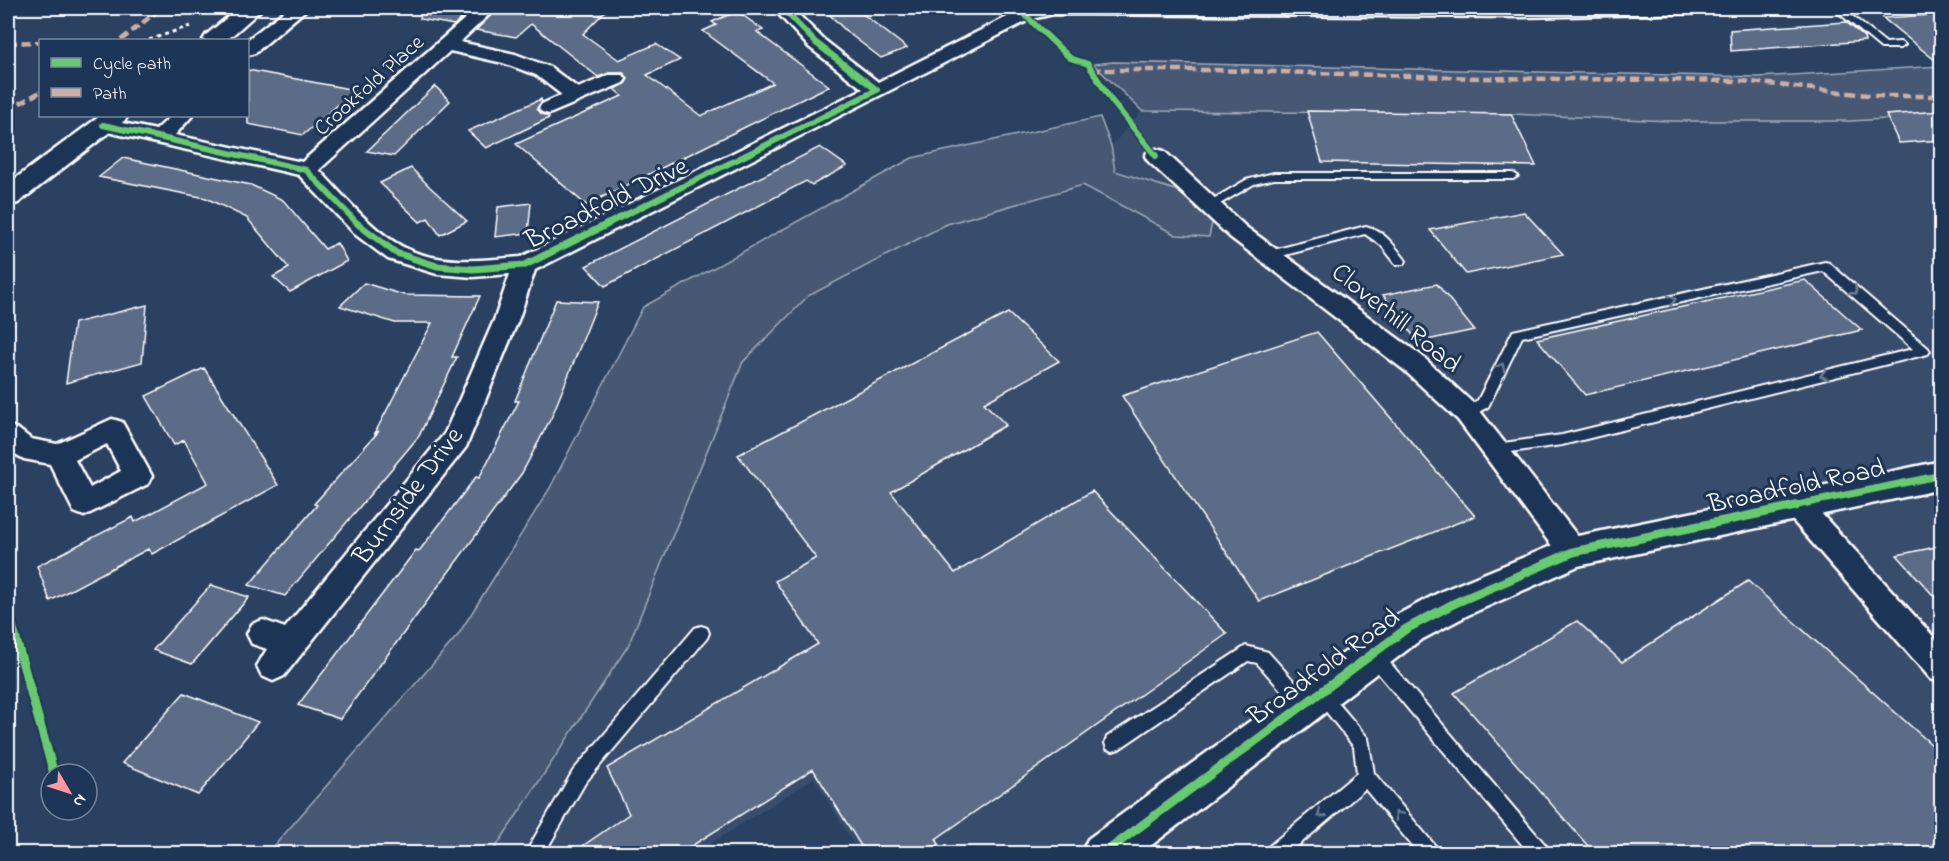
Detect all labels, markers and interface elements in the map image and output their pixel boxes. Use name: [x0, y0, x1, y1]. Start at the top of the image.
street label: Crookfold Place: [308, 28, 432, 144]
legend: [39, 39, 249, 117]
text: Cycle path: [93, 52, 171, 78]
text: Path: [93, 82, 127, 108]
street label: Broadfold Drive: [518, 147, 696, 261]
street label: Cloverhill Road: [1322, 254, 1469, 384]
one-way arrow: [1847, 283, 1858, 294]
one-way arrow: [1666, 294, 1676, 307]
one-way arrow: [1493, 362, 1505, 373]
one-way arrow: [1820, 368, 1830, 381]
street label: Burnside Drive: [343, 418, 475, 575]
street label: Broadfold Road: [1704, 450, 1888, 525]
street label: Broadfold Road: [1240, 599, 1409, 737]
north arrow: [39, 762, 99, 822]
text: N: [66, 788, 92, 812]
one-way arrow: [1317, 807, 1328, 818]
one-way arrow: [1395, 811, 1406, 822]

